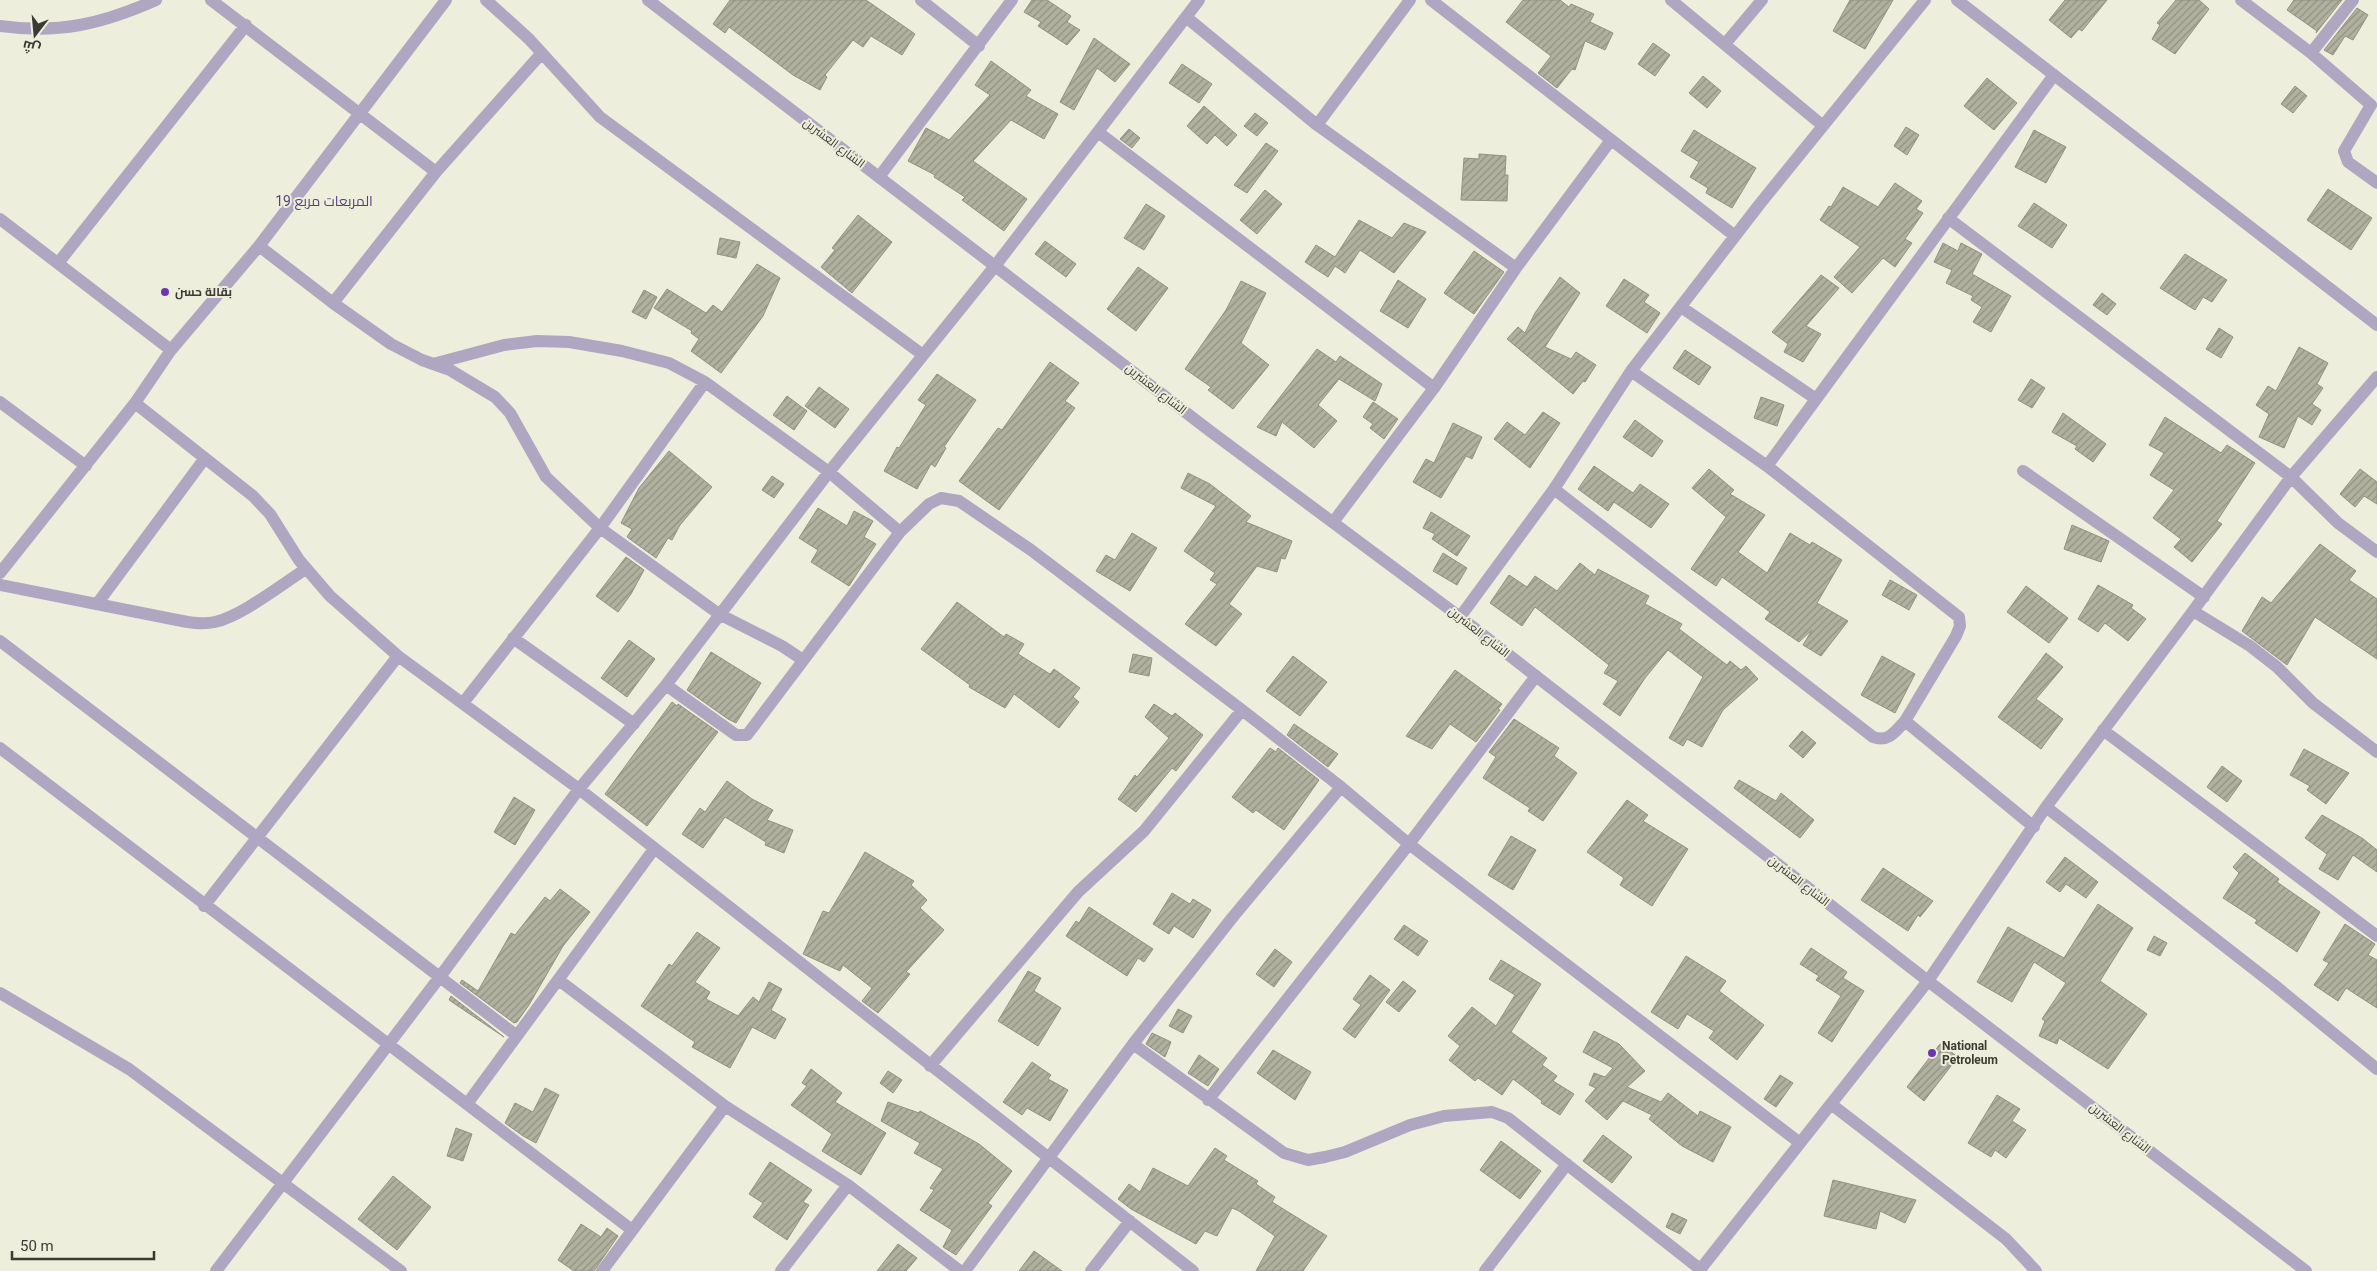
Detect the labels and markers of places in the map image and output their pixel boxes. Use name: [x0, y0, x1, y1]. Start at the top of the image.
place label: بقالة حسن: [175, 285, 232, 300]
marker: بقالة حسن: [159, 286, 171, 298]
place label: National Petroleum: [1942, 1039, 1998, 1067]
marker: National Petroleum: [1926, 1047, 1938, 1059]

